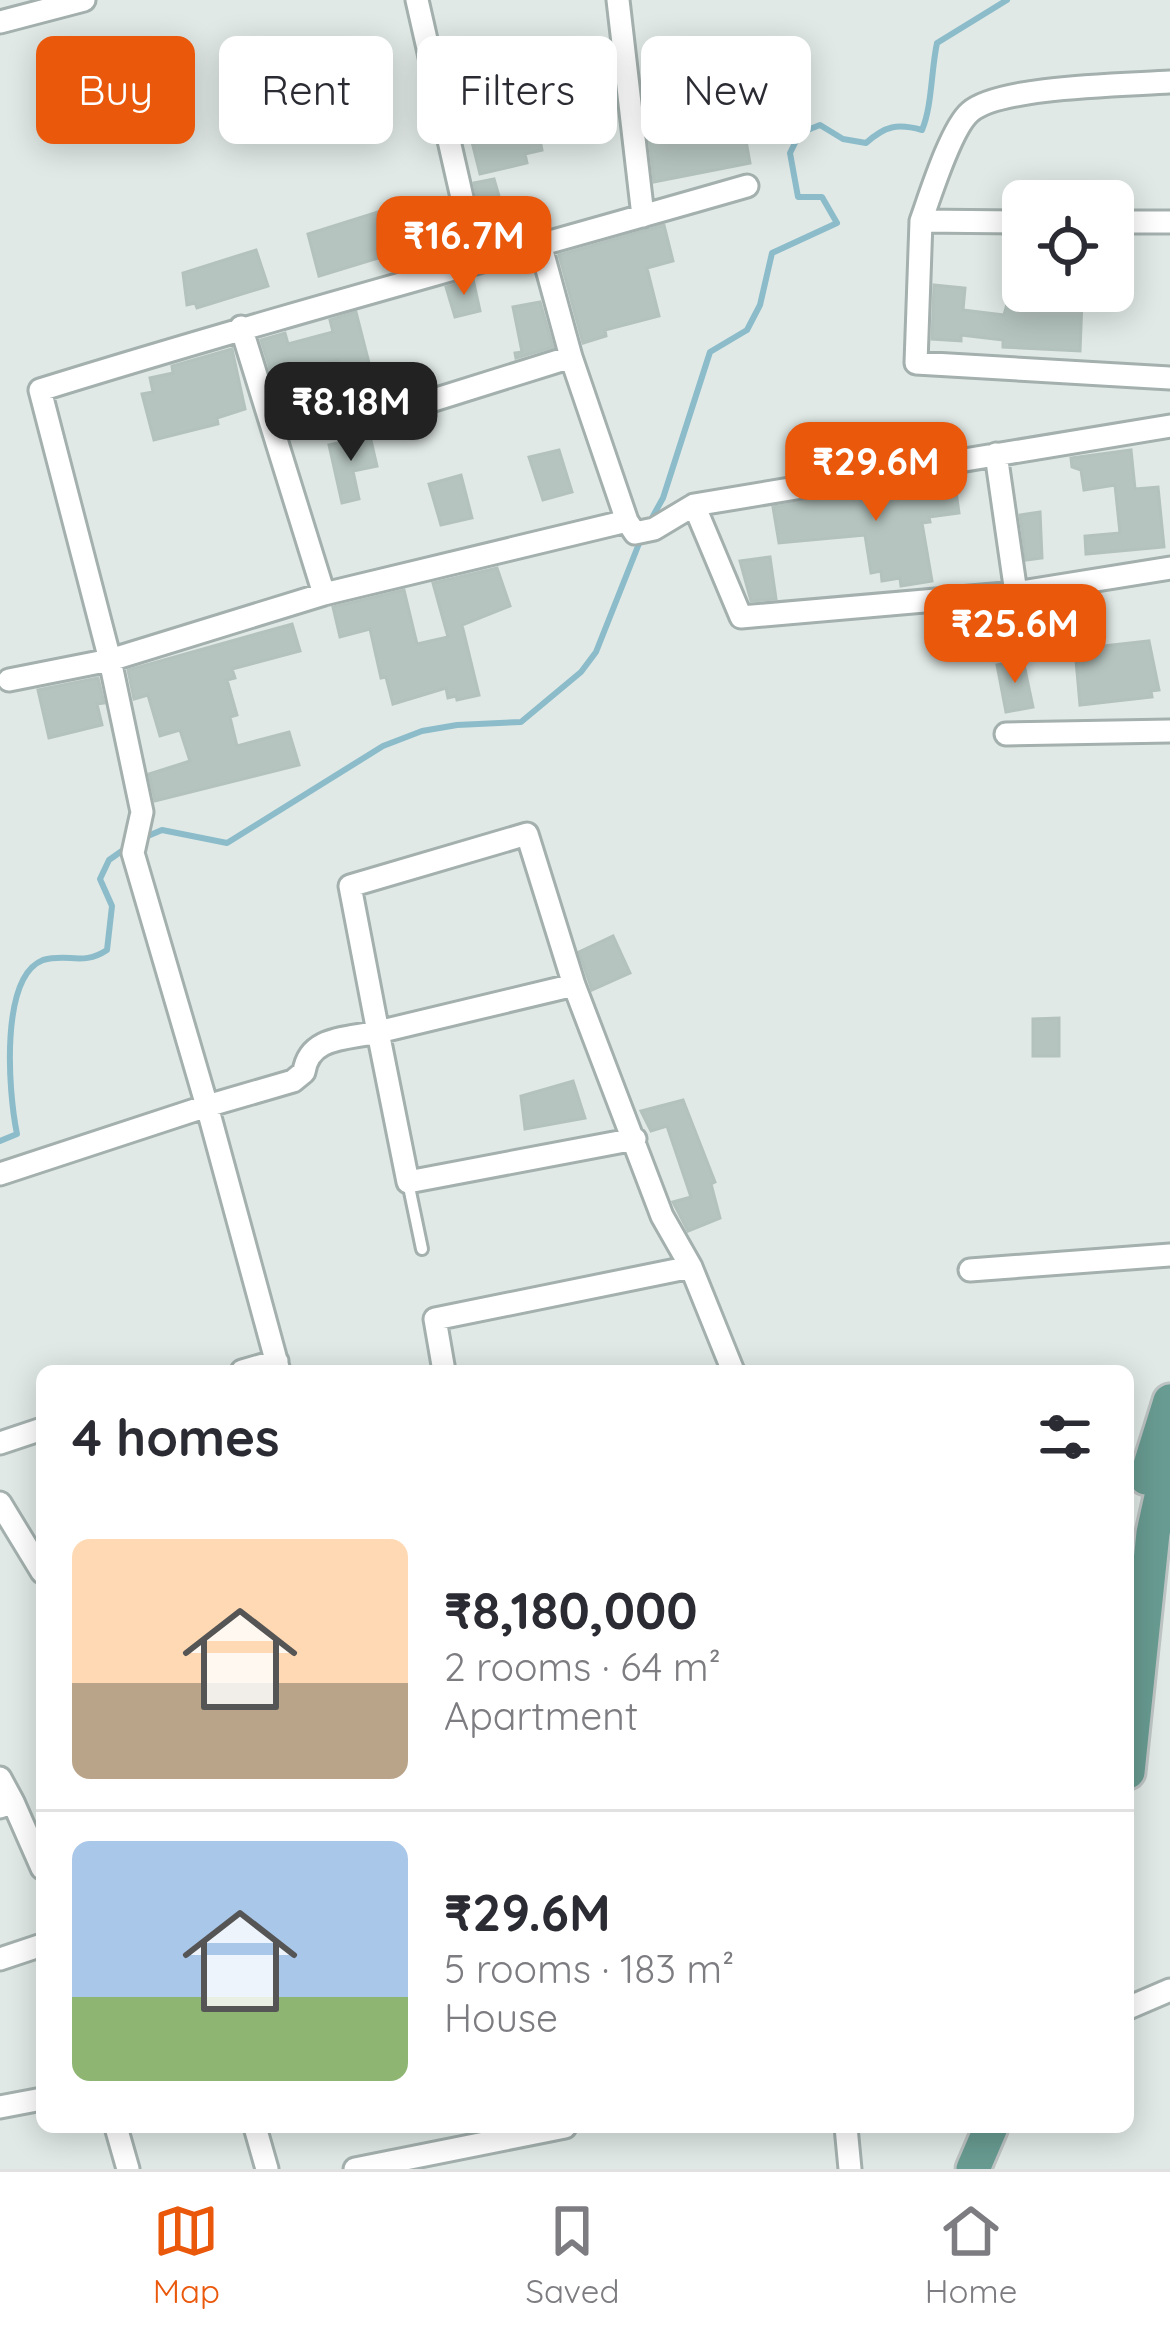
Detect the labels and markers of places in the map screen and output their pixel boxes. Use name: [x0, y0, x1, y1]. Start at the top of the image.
pin: ₹16.7M: [366, 196, 562, 298]
pin: ₹8.18M: [253, 362, 449, 464]
pin: ₹29.6M: [778, 422, 974, 524]
pin: ₹25.6M: [917, 584, 1113, 686]

